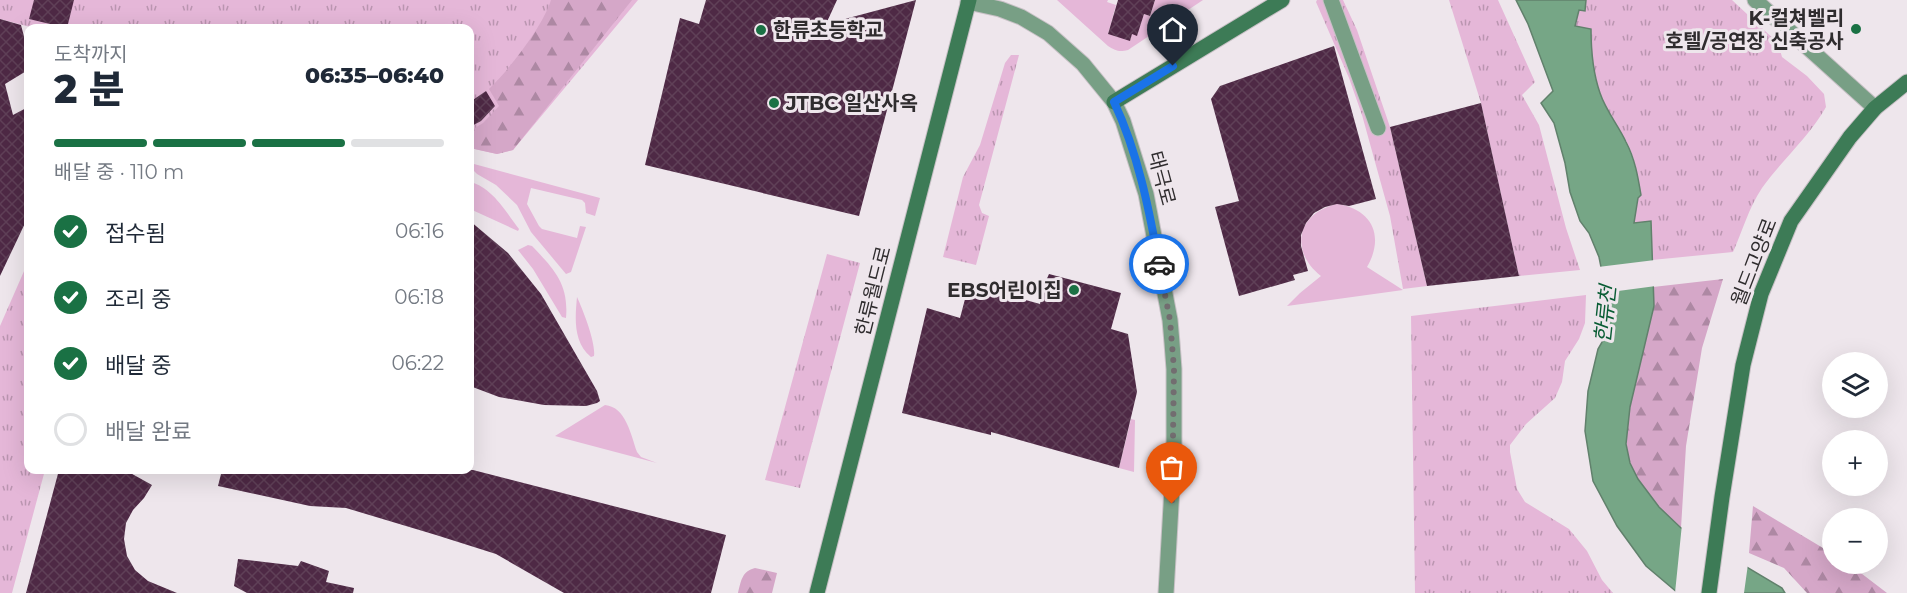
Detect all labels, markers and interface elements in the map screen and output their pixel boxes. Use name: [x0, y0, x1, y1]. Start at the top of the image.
pin: [1147, 4, 1198, 66]
place label: K-컬쳐벨리 호텔/공연장 신축공사: [1665, 6, 1844, 53]
icon: home: [1156, 13, 1189, 46]
place label: 한류초등학교: [773, 18, 883, 42]
marker: K-컬쳐벨리 호텔/공연장 신축공사: [1849, 22, 1863, 36]
marker: 한류초등학교: [754, 23, 768, 37]
text: 도착까지: [54, 42, 128, 66]
text: 06:35–06:40: [305, 62, 444, 89]
text: 2 분: [54, 65, 125, 113]
place label: JTBC 일산사옥: [785, 91, 918, 115]
marker: JTBC 일산사옥: [767, 96, 781, 110]
street label: 태극로: [1143, 148, 1181, 208]
text: 배달 중 · 110 m: [54, 160, 184, 184]
icon: check: [54, 215, 87, 248]
street label: 월드고양로: [1726, 215, 1782, 309]
text: 06:16: [395, 219, 444, 243]
text: 접수됨: [105, 220, 166, 247]
courier: [1129, 234, 1189, 294]
street label: 한류월드로: [850, 243, 896, 339]
icon: car: [1143, 248, 1176, 281]
place label: EBS어린이집: [947, 278, 1062, 302]
icon: check: [54, 281, 87, 314]
water label: 한류천: [1590, 281, 1621, 344]
marker: EBS어린이집: [1067, 283, 1081, 297]
text: 06:18: [394, 285, 444, 309]
text: 조리 중: [105, 286, 171, 313]
icon: check: [54, 347, 87, 380]
text: 06:22: [392, 351, 444, 375]
text: 배달 중: [105, 352, 171, 379]
map controls: [1822, 352, 1888, 574]
button: layers: [1822, 352, 1888, 418]
text: 배달 완료: [105, 418, 192, 445]
button: +: [1822, 430, 1888, 496]
pin: [1146, 442, 1197, 504]
icon: bag: [1155, 451, 1188, 484]
button: −: [1822, 508, 1888, 574]

